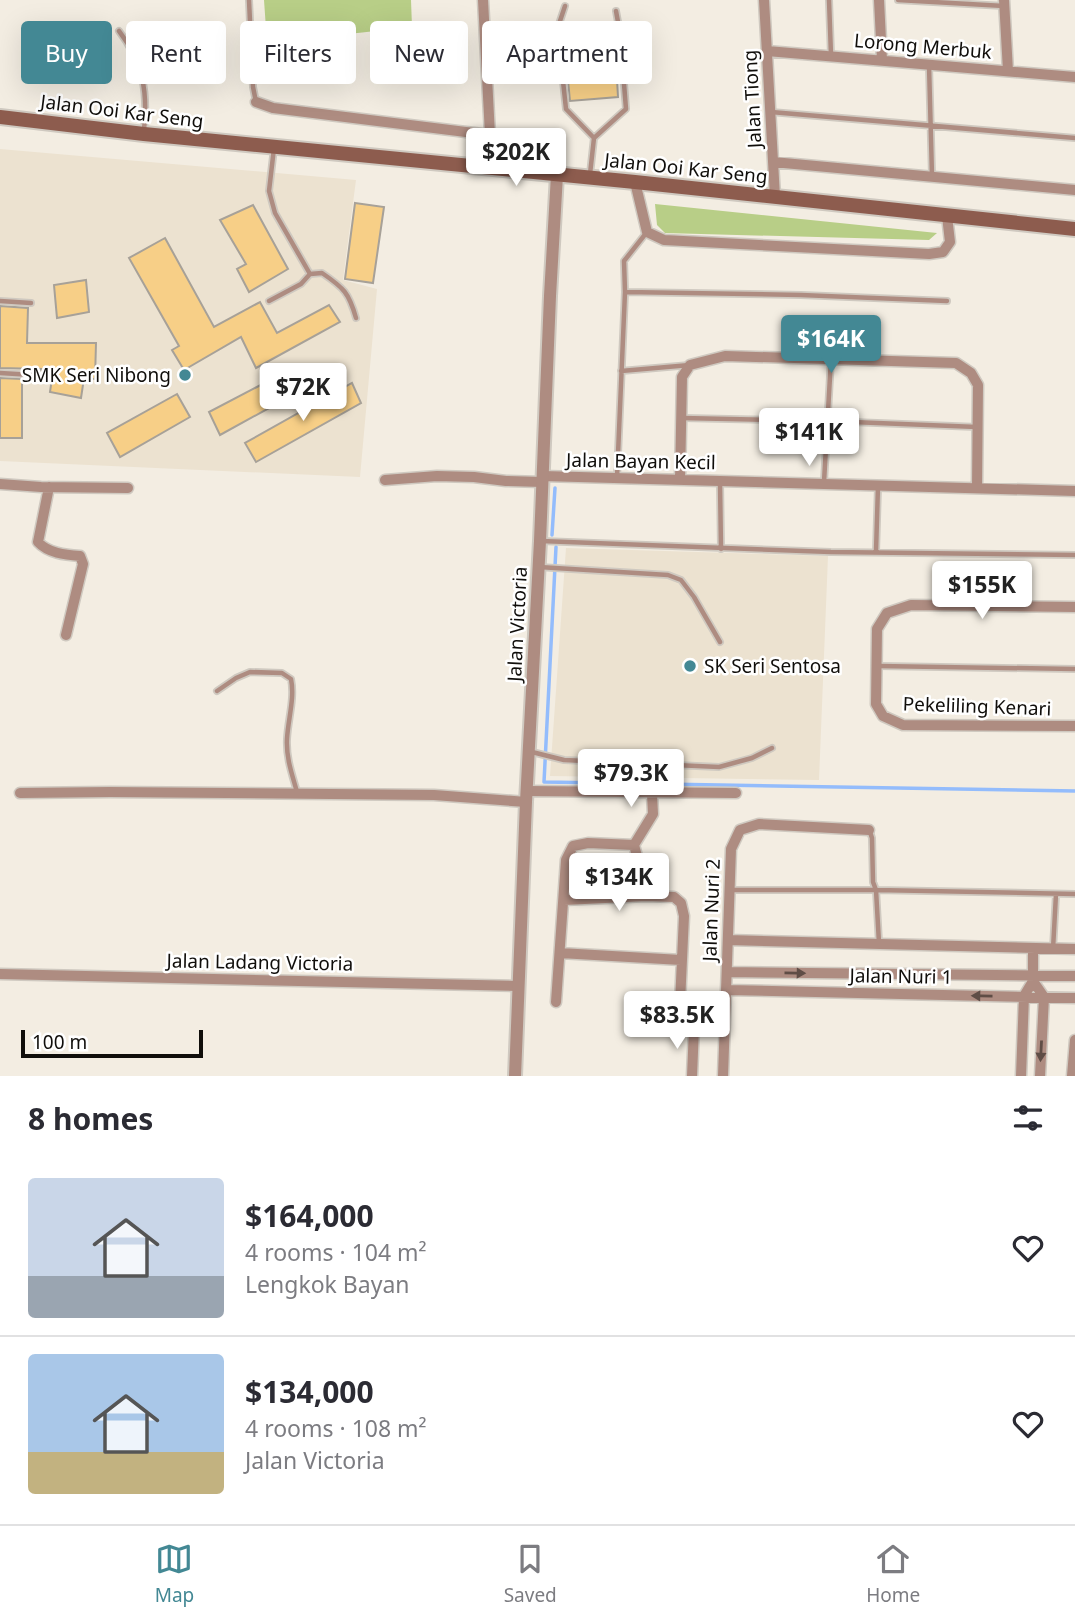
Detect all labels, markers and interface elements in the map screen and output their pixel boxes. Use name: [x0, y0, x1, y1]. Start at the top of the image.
chip: Buy: [21, 21, 112, 84]
chip: Rent: [126, 21, 226, 84]
chip: Filters: [240, 21, 356, 84]
chip: New: [370, 21, 468, 84]
chip: Apartment: [482, 21, 652, 84]
street label: Lorong Merbuk: [853, 27, 993, 65]
street label: Jalan Tiong: [736, 49, 768, 151]
street label: Jalan Ooi Kar Seng: [37, 88, 205, 134]
pin: $202K: [467, 128, 565, 188]
text: $202K: [482, 135, 550, 167]
street label: Jalan Ooi Kar Seng: [601, 146, 769, 190]
pin: $164K: [782, 316, 880, 375]
text: $164K: [797, 322, 865, 354]
place label: SMK Seri Nibong: [22, 362, 171, 388]
pin: $72K: [262, 364, 344, 423]
marker: SMK Seri Nibong: [177, 367, 193, 383]
text: $72K: [276, 370, 330, 402]
pin: $141K: [760, 408, 858, 468]
text: $141K: [775, 415, 843, 447]
street label: Jalan Bayan Kecil: [564, 447, 716, 475]
pin: $155K: [933, 562, 1031, 621]
street label: Jalan Victoria: [501, 566, 533, 684]
text: $155K: [948, 568, 1016, 600]
place label: SK Seri Sentosa: [704, 653, 841, 679]
marker: SK Seri Sentosa: [682, 658, 698, 674]
street label: Pekeliling Kenari: [902, 690, 1052, 722]
pin: $79.3K: [574, 750, 688, 809]
text: $79.3K: [594, 756, 668, 788]
pin: $134K: [570, 853, 668, 913]
street label: Jalan Nuri 2: [696, 858, 726, 964]
text: $134K: [585, 860, 653, 892]
street label: Jalan Ladang Victoria: [164, 947, 354, 977]
street label: Jalan Nuri 1: [847, 962, 953, 990]
one-way arrow: [784, 967, 806, 979]
one-way arrow: [971, 990, 993, 1001]
pin: $83.5K: [620, 992, 734, 1051]
text: $83.5K: [640, 998, 714, 1030]
scale bar: [21, 1027, 203, 1059]
text: 100 m: [32, 1029, 87, 1055]
one-way arrow: [1035, 1040, 1046, 1062]
text: 8 homes: [28, 1098, 153, 1139]
icon: filters: [1009, 1099, 1047, 1137]
text: $164,000: [245, 1195, 374, 1236]
icon: home: [84, 1206, 168, 1290]
icon: heart: [1009, 1229, 1047, 1267]
text: 4 rooms · 104 m²: [245, 1236, 427, 1268]
text: Lengkok Bayan: [245, 1268, 410, 1300]
text: $134,000: [245, 1371, 374, 1412]
icon: home: [84, 1382, 168, 1466]
icon: heart: [1009, 1405, 1047, 1443]
text: 4 rooms · 108 m²: [245, 1412, 427, 1444]
text: Jalan Victoria: [245, 1444, 385, 1476]
tab: Map: [155, 1540, 194, 1608]
tab: Saved: [504, 1540, 557, 1608]
tab: Home: [866, 1540, 920, 1608]

